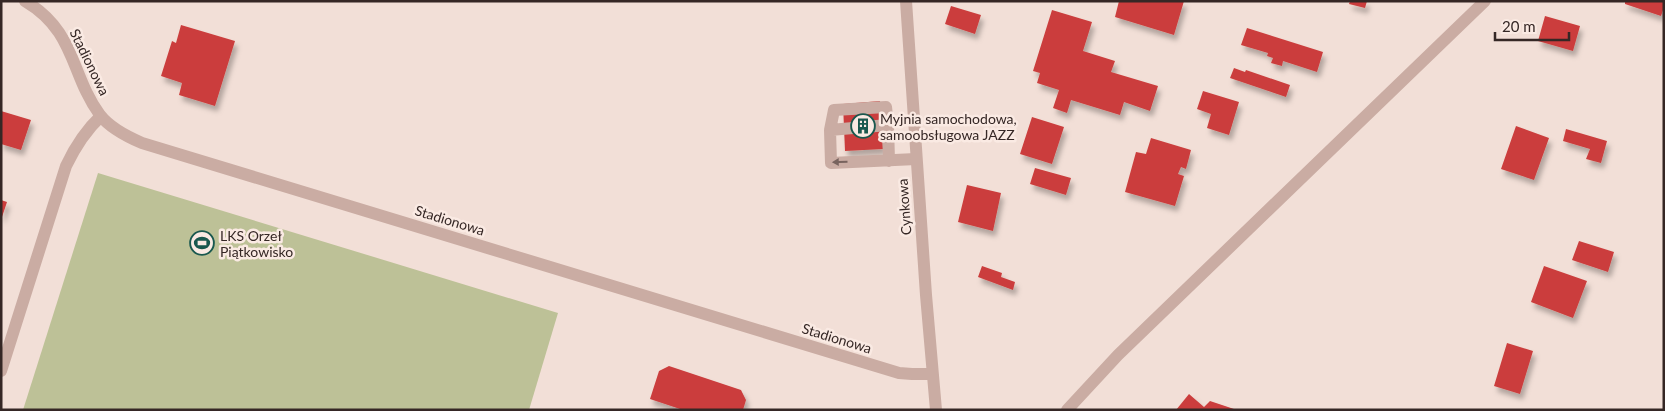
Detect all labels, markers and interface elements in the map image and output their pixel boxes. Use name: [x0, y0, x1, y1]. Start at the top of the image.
scale bar: [1495, 10, 1569, 42]
text: 20 m: [1502, 17, 1536, 35]
street label: Stadionowa: [67, 26, 113, 98]
place label: Myjnia samochodowa, samoobsługowa JAZZ: [880, 110, 1017, 143]
building icon: Myjnia samochodowa, samoobsługowa JAZZ: [850, 113, 876, 139]
one-way arrow: [832, 159, 848, 167]
street label: Cynkowa: [894, 178, 914, 236]
street label: Stadionowa: [413, 201, 487, 239]
place label: LKS Orzeł Piątkowisko: [220, 227, 293, 260]
sports icon: LKS Orzeł Piątkowisko: [189, 230, 215, 256]
street label: Stadionowa: [800, 319, 874, 357]

